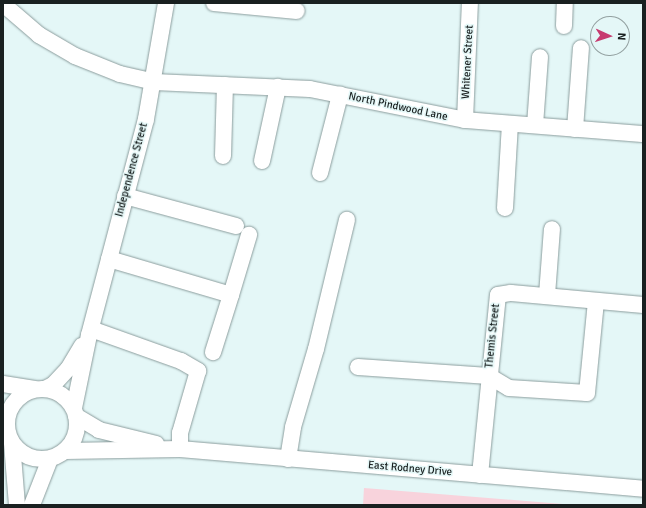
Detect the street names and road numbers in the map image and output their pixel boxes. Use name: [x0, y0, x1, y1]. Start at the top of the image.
street label: Whitener Street: [459, 25, 477, 99]
street label: North Pindwood Lane: [347, 90, 449, 124]
street label: Independence Street: [113, 121, 151, 219]
street label: Themis Street: [483, 303, 503, 369]
street label: East Rodney Drive: [367, 459, 453, 479]

